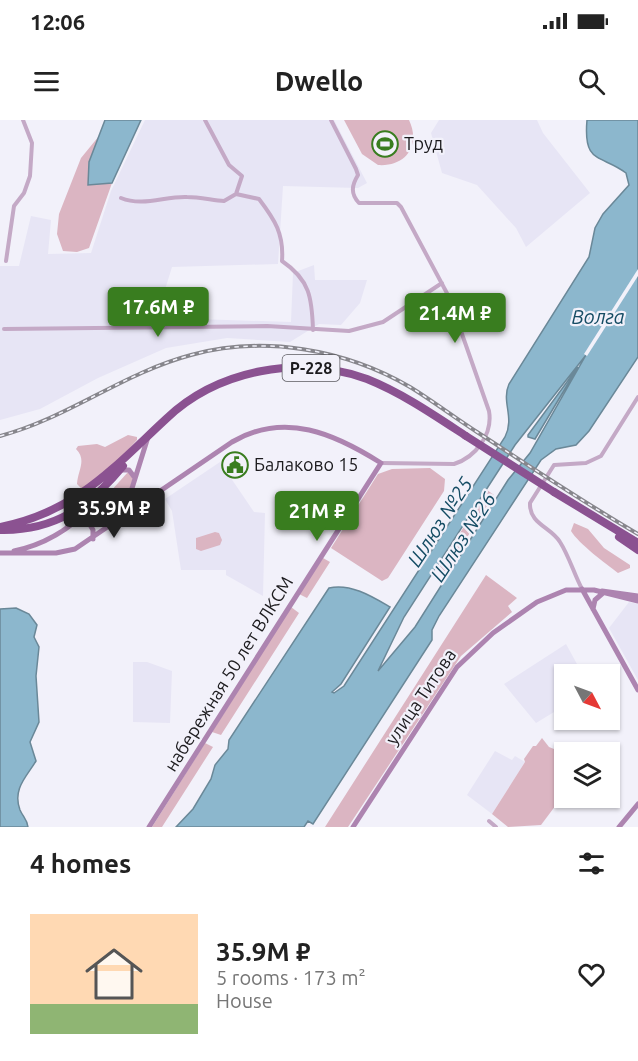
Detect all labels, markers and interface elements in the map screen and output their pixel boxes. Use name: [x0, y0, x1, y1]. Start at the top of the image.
text: 12:06: [30, 9, 85, 34]
icon: menu: [30, 65, 63, 98]
icon: search: [575, 65, 608, 98]
text: Dwello: [275, 66, 363, 96]
sports icon: Труд: [370, 129, 400, 159]
place label: Труд: [404, 133, 443, 153]
pin: 17.6M ₽: [103, 287, 213, 338]
pin: 21.4M ₽: [400, 293, 510, 344]
text: 17.6M ₽: [122, 295, 194, 318]
text: 21.4M ₽: [419, 301, 491, 324]
water label: Волга: [571, 305, 625, 328]
road number: Р-228: [282, 355, 340, 381]
public building icon: Балаково 15: [220, 450, 250, 480]
place label: Балаково 15: [254, 454, 358, 474]
water label: Шлюз №25: [402, 472, 477, 571]
water label: Шлюз №26: [425, 487, 500, 586]
pin: 35.9M ₽: [59, 488, 169, 539]
pin: 21M ₽: [275, 491, 359, 542]
text: 35.9M ₽: [78, 496, 150, 519]
text: 21M ₽: [289, 499, 345, 522]
street label: набережная 50 лет ВЛКСМ: [160, 572, 296, 774]
street label: улица Титова: [381, 645, 459, 748]
north arrow: [554, 664, 620, 730]
map controls: [554, 664, 620, 808]
button: layers: [554, 742, 620, 808]
icon: filters: [575, 847, 608, 880]
text: 4 homes: [30, 849, 131, 878]
text: 35.9M ₽: [216, 937, 310, 966]
icon: home: [78, 938, 150, 1010]
icon: heart: [575, 958, 608, 991]
text: 5 rooms · 173 m²: [216, 966, 366, 989]
text: House: [216, 989, 273, 1012]

